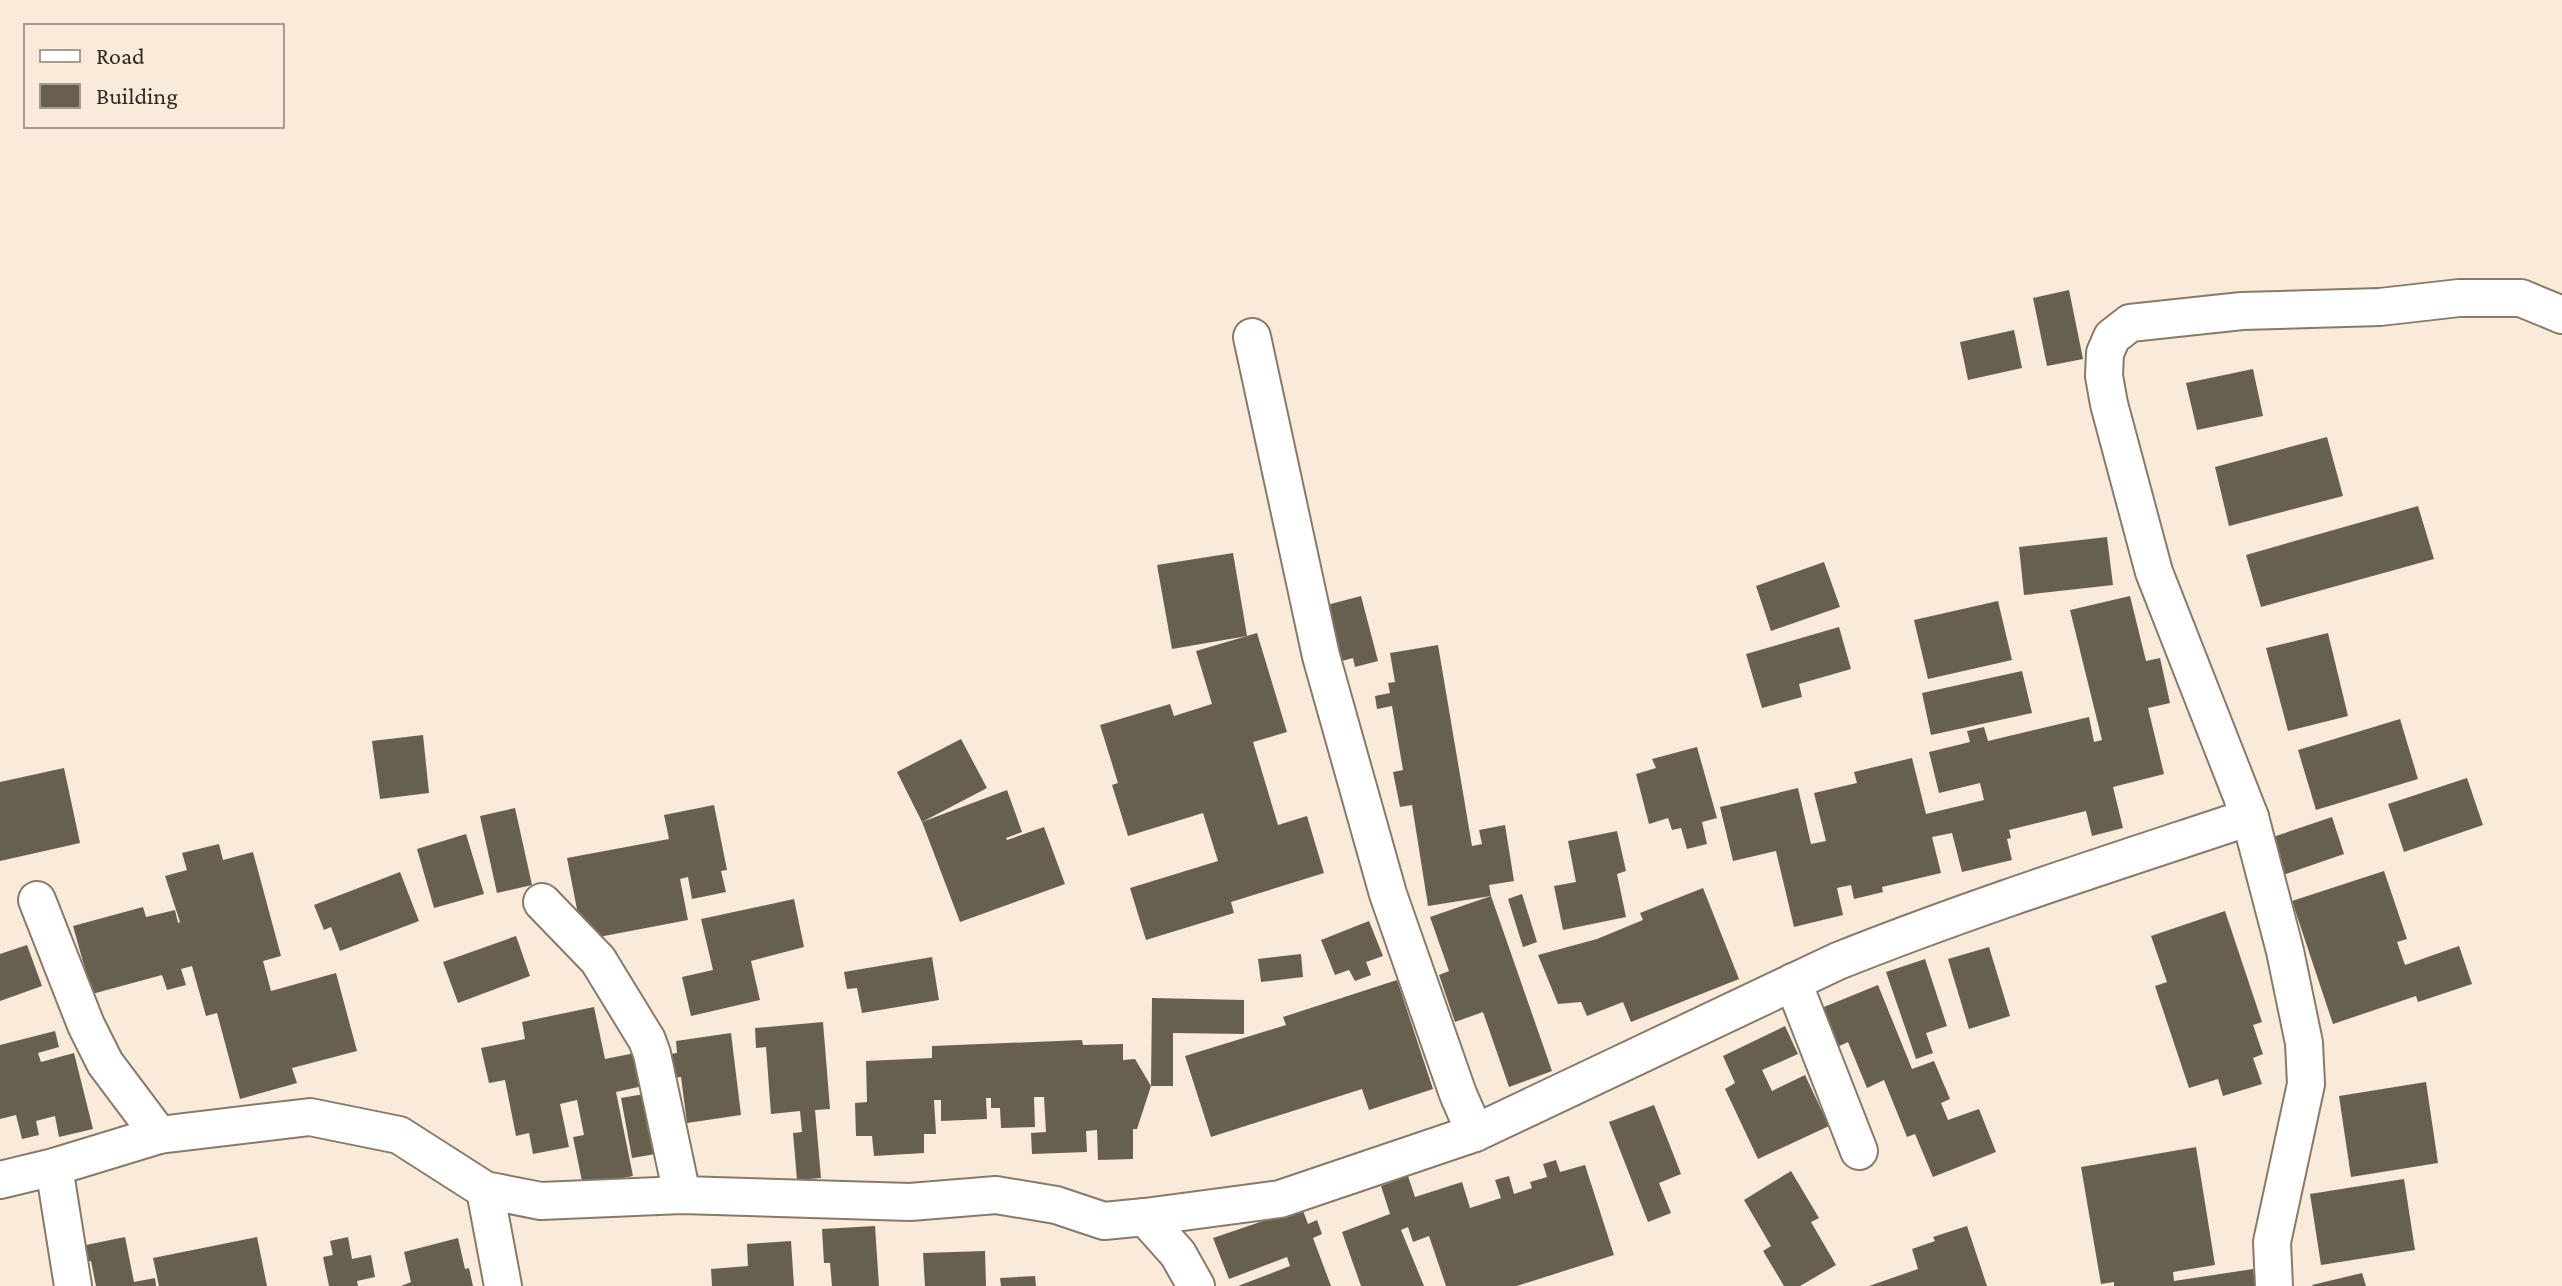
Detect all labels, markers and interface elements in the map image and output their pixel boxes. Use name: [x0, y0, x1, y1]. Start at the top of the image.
legend: [24, 24, 284, 128]
text: Road: [96, 42, 145, 69]
text: Building: [96, 82, 178, 109]

